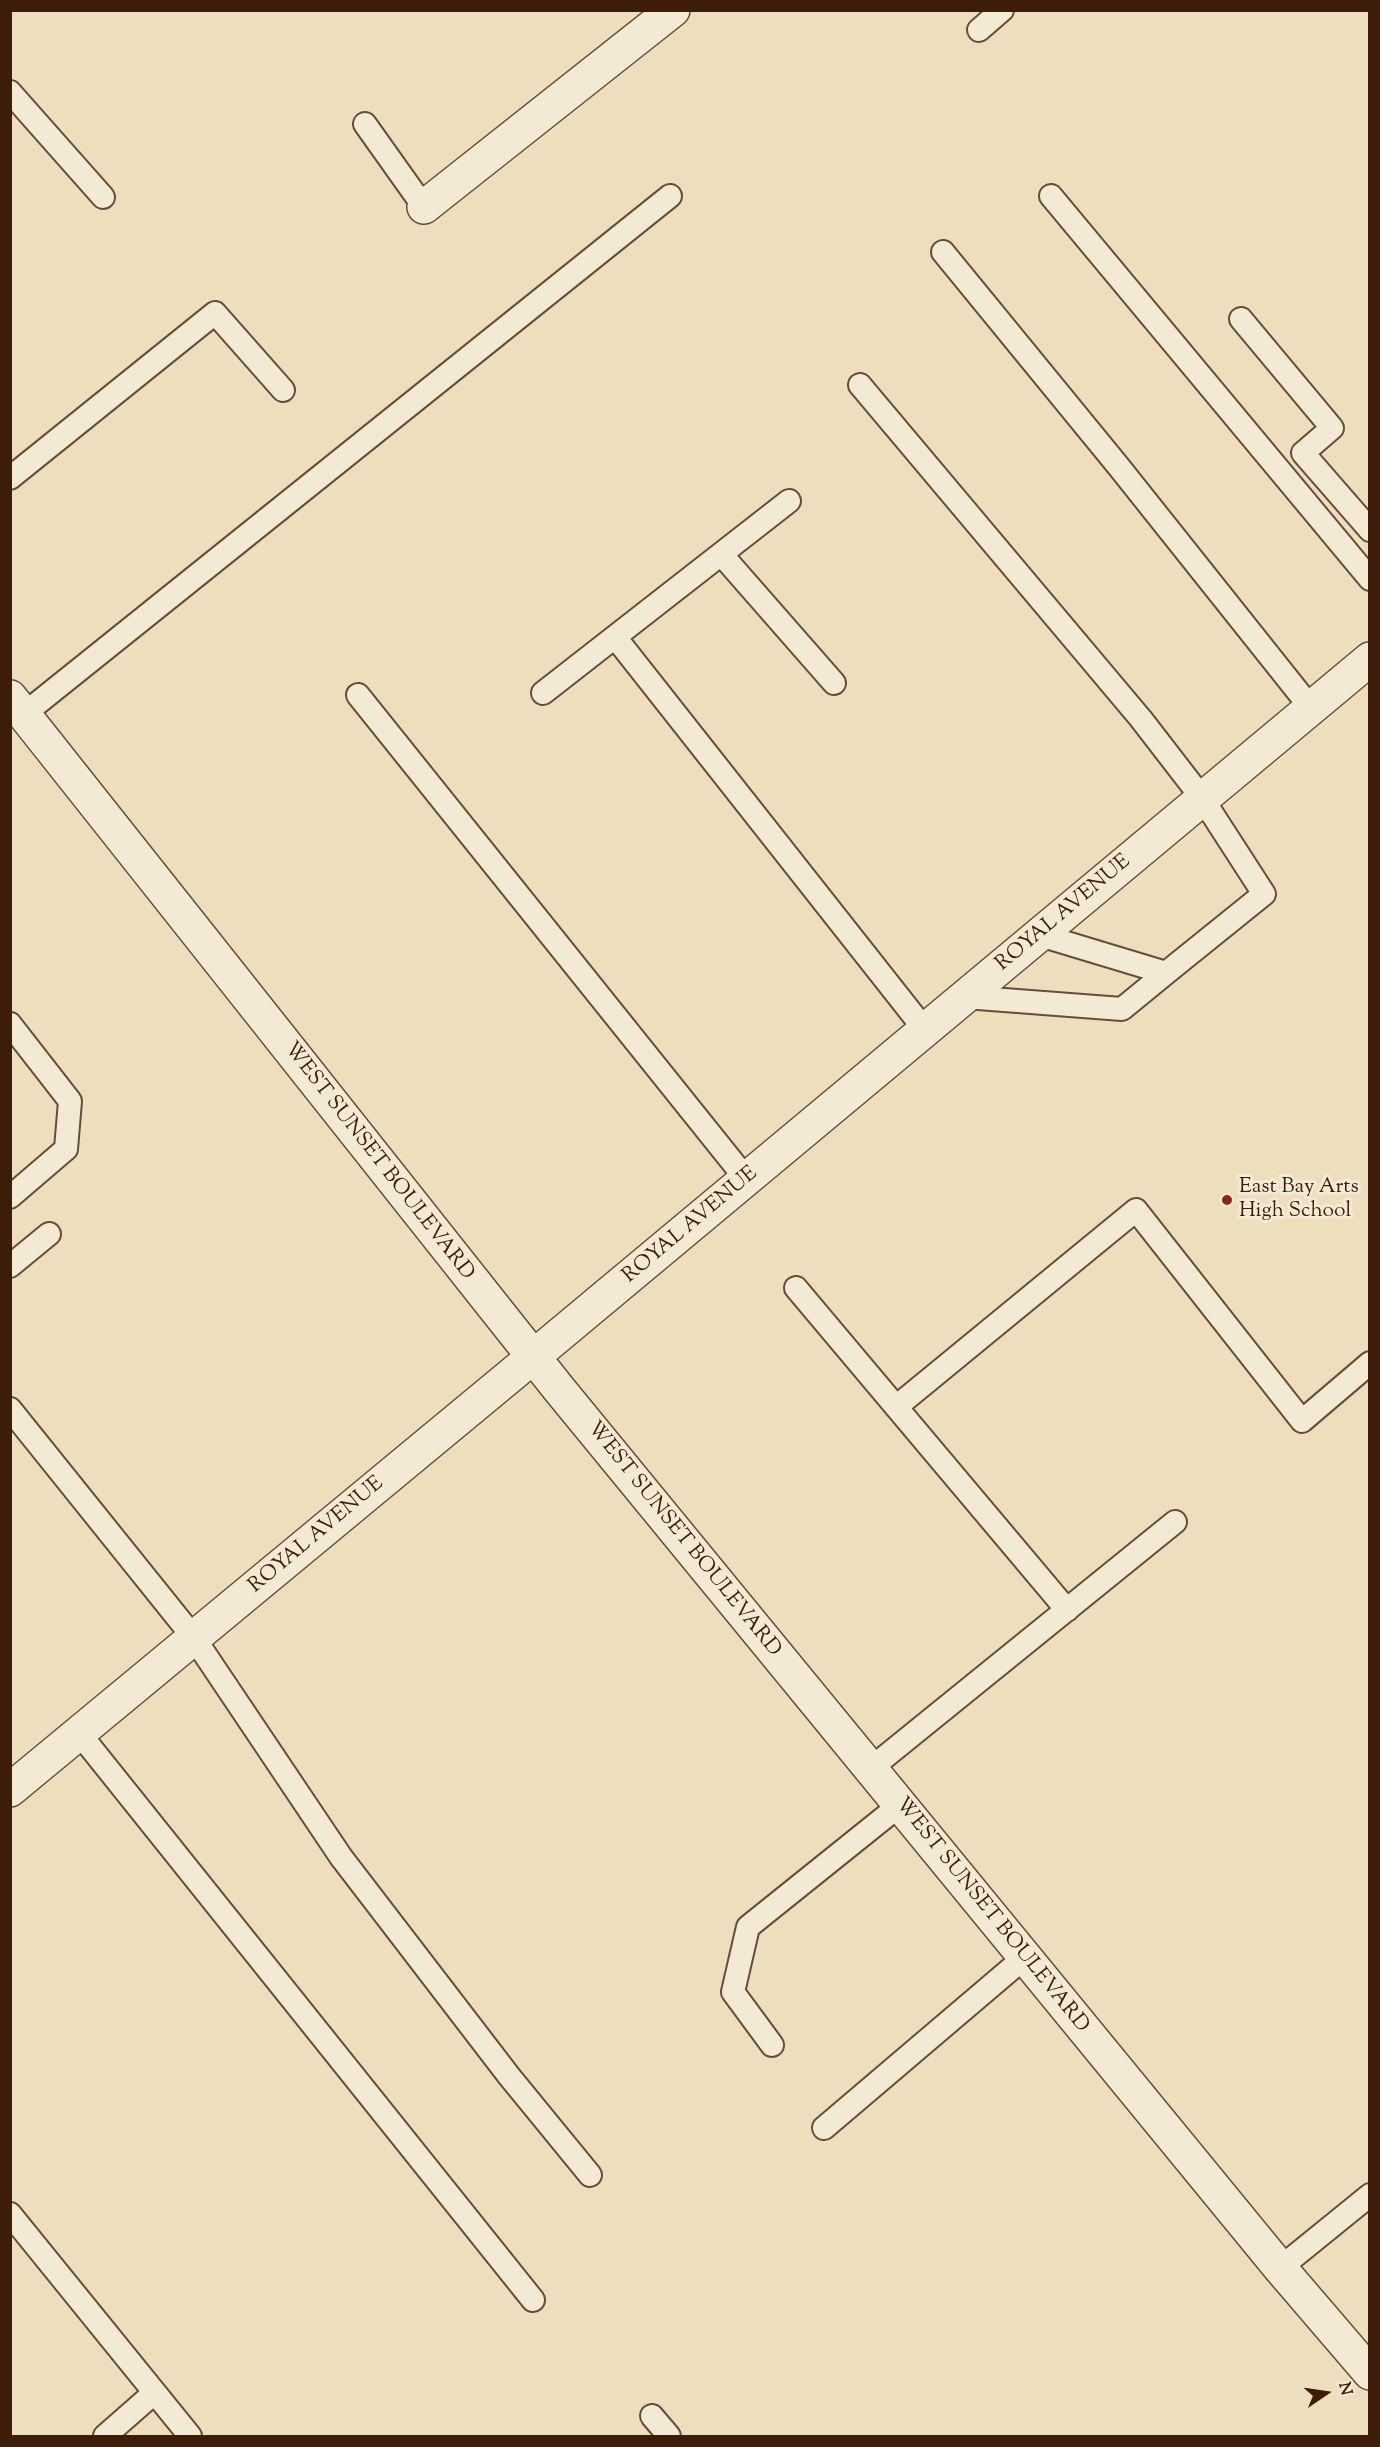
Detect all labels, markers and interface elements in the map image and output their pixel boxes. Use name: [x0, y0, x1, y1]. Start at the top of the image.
street label: ROYAL AVENUE: [991, 850, 1137, 978]
street label: WEST SUNSET BOULEVARD: [277, 1038, 479, 1286]
street label: ROYAL AVENUE: [618, 1162, 764, 1290]
place label: East Bay Arts High School: [1239, 1175, 1359, 1225]
marker: East Bay Arts High School: [1220, 1193, 1234, 1207]
street label: WEST SUNSET BOULEVARD: [580, 1417, 786, 1663]
street label: ROYAL AVENUE: [244, 1472, 390, 1600]
street label: WEST SUNSET BOULEVARD: [888, 1793, 1094, 2039]
north arrow: [1296, 2363, 1356, 2423]
text: N: [1331, 2380, 1357, 2398]

